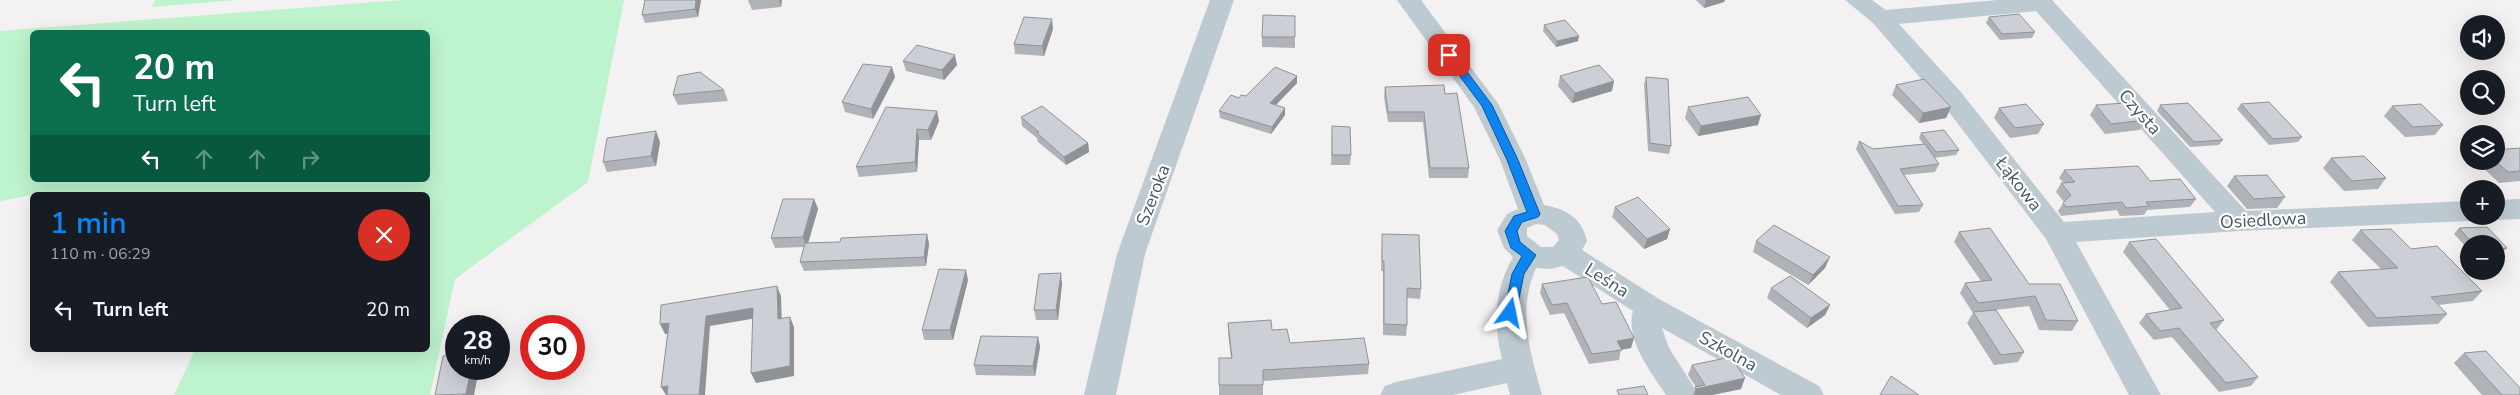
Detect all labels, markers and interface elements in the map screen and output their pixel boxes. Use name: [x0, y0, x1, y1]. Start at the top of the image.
map controls: [2460, 15, 2505, 280]
button: sound: [2460, 15, 2505, 60]
pin: [1428, 34, 1470, 76]
icon: arrive: [1435, 41, 1463, 69]
text: 20 m: [133, 44, 215, 91]
icon: left: [50, 50, 115, 115]
button: search: [2460, 70, 2505, 115]
street label: Czysta: [2113, 84, 2167, 140]
text: Turn left: [133, 89, 216, 119]
button: layers: [2460, 125, 2505, 170]
icon: left: [137, 145, 165, 173]
icon: ahead: [190, 145, 218, 173]
icon: ahead: [243, 145, 271, 173]
icon: right: [296, 145, 324, 173]
street label: Łąkowa: [1990, 151, 2048, 216]
street label: Szeroka: [1130, 161, 1176, 229]
button: +: [2460, 180, 2505, 225]
text: 1 min: [50, 203, 126, 244]
street label: Osiedlowa: [2219, 206, 2307, 234]
button: close: [358, 209, 410, 261]
button: −: [2460, 235, 2505, 280]
text: 110 m · 06:29: [50, 243, 151, 265]
street label: Leśna: [1580, 257, 1634, 303]
position arrow: [1483, 286, 1535, 338]
icon: left: [50, 296, 78, 324]
text: Turn left: [93, 297, 168, 323]
text: 20 m: [366, 297, 410, 323]
speed limit sign: 30: [520, 315, 585, 380]
text: 28: [462, 324, 493, 358]
street label: Szkolna: [1695, 325, 1761, 377]
text: km/h: [464, 352, 491, 368]

